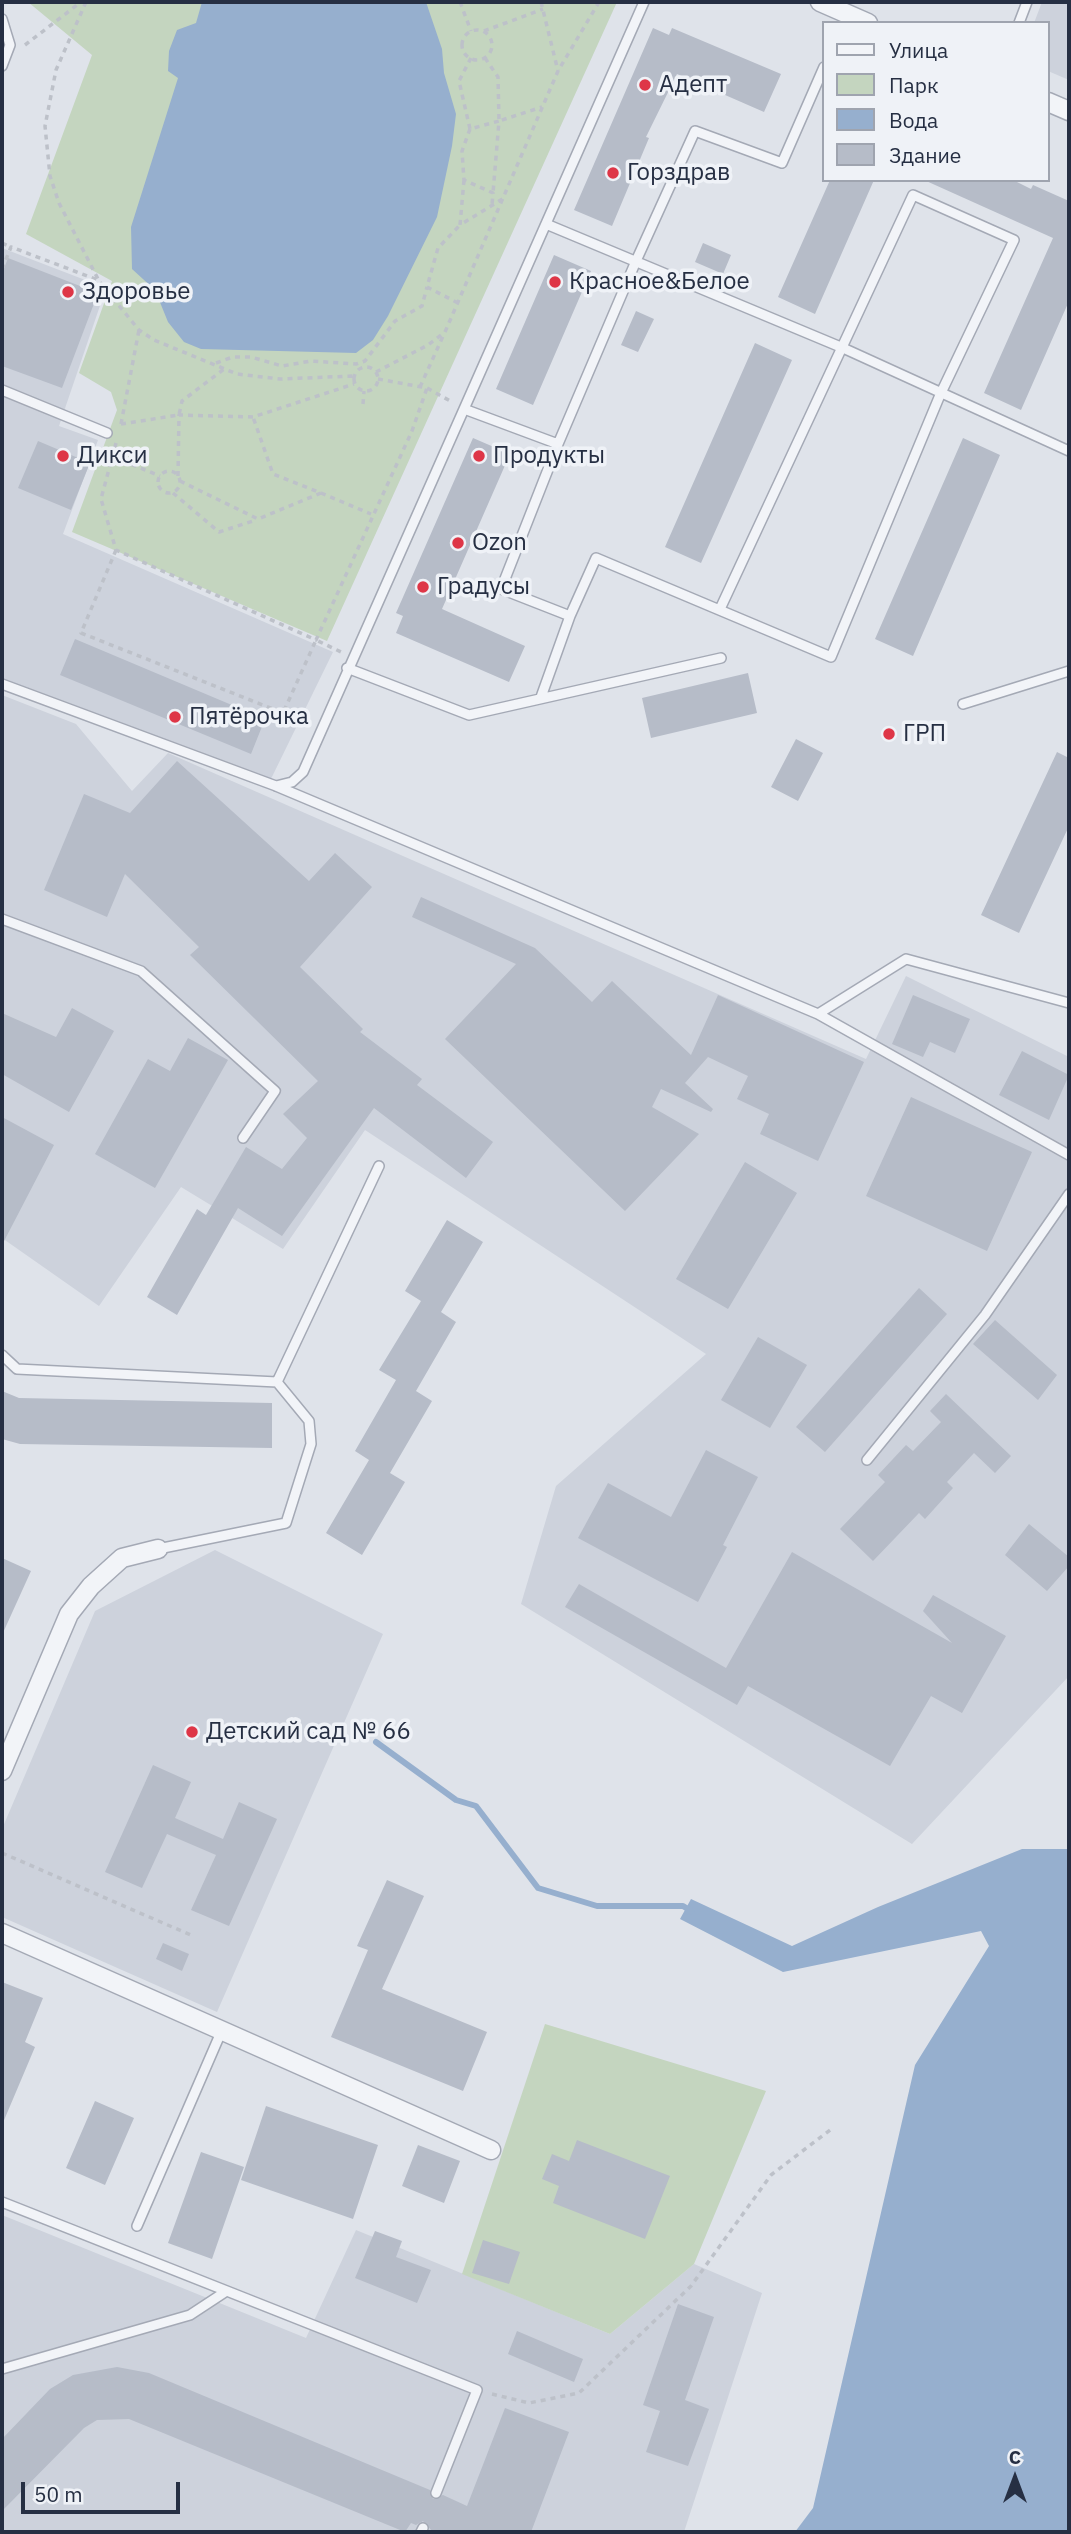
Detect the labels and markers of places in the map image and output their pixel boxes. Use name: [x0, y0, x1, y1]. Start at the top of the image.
place label: Адепт: [659, 71, 727, 99]
marker: Адепт: [637, 77, 653, 93]
place label: Горздрав: [627, 159, 730, 187]
marker: Горздрав: [605, 165, 621, 181]
place label: Красное&Белое: [569, 268, 750, 296]
marker: Красное&Белое: [547, 274, 563, 290]
place label: Здоровье: [82, 278, 190, 306]
marker: Здоровье: [60, 284, 76, 300]
place label: Дикси: [77, 442, 148, 470]
place label: Продукты: [493, 442, 605, 470]
marker: Дикси: [55, 448, 71, 464]
marker: Продукты: [471, 448, 487, 464]
place label: Ozon: [472, 529, 527, 557]
marker: Ozon: [450, 535, 466, 551]
place label: Градусы: [437, 573, 530, 601]
marker: Градусы: [415, 579, 431, 595]
place label: Пятёрочка: [189, 703, 309, 731]
marker: Пятёрочка: [167, 709, 183, 725]
place label: ГРП: [903, 720, 946, 748]
marker: ГРП: [881, 726, 897, 742]
place label: Детский сад № 66: [206, 1718, 411, 1746]
marker: Детский сад № 66: [184, 1724, 200, 1740]

